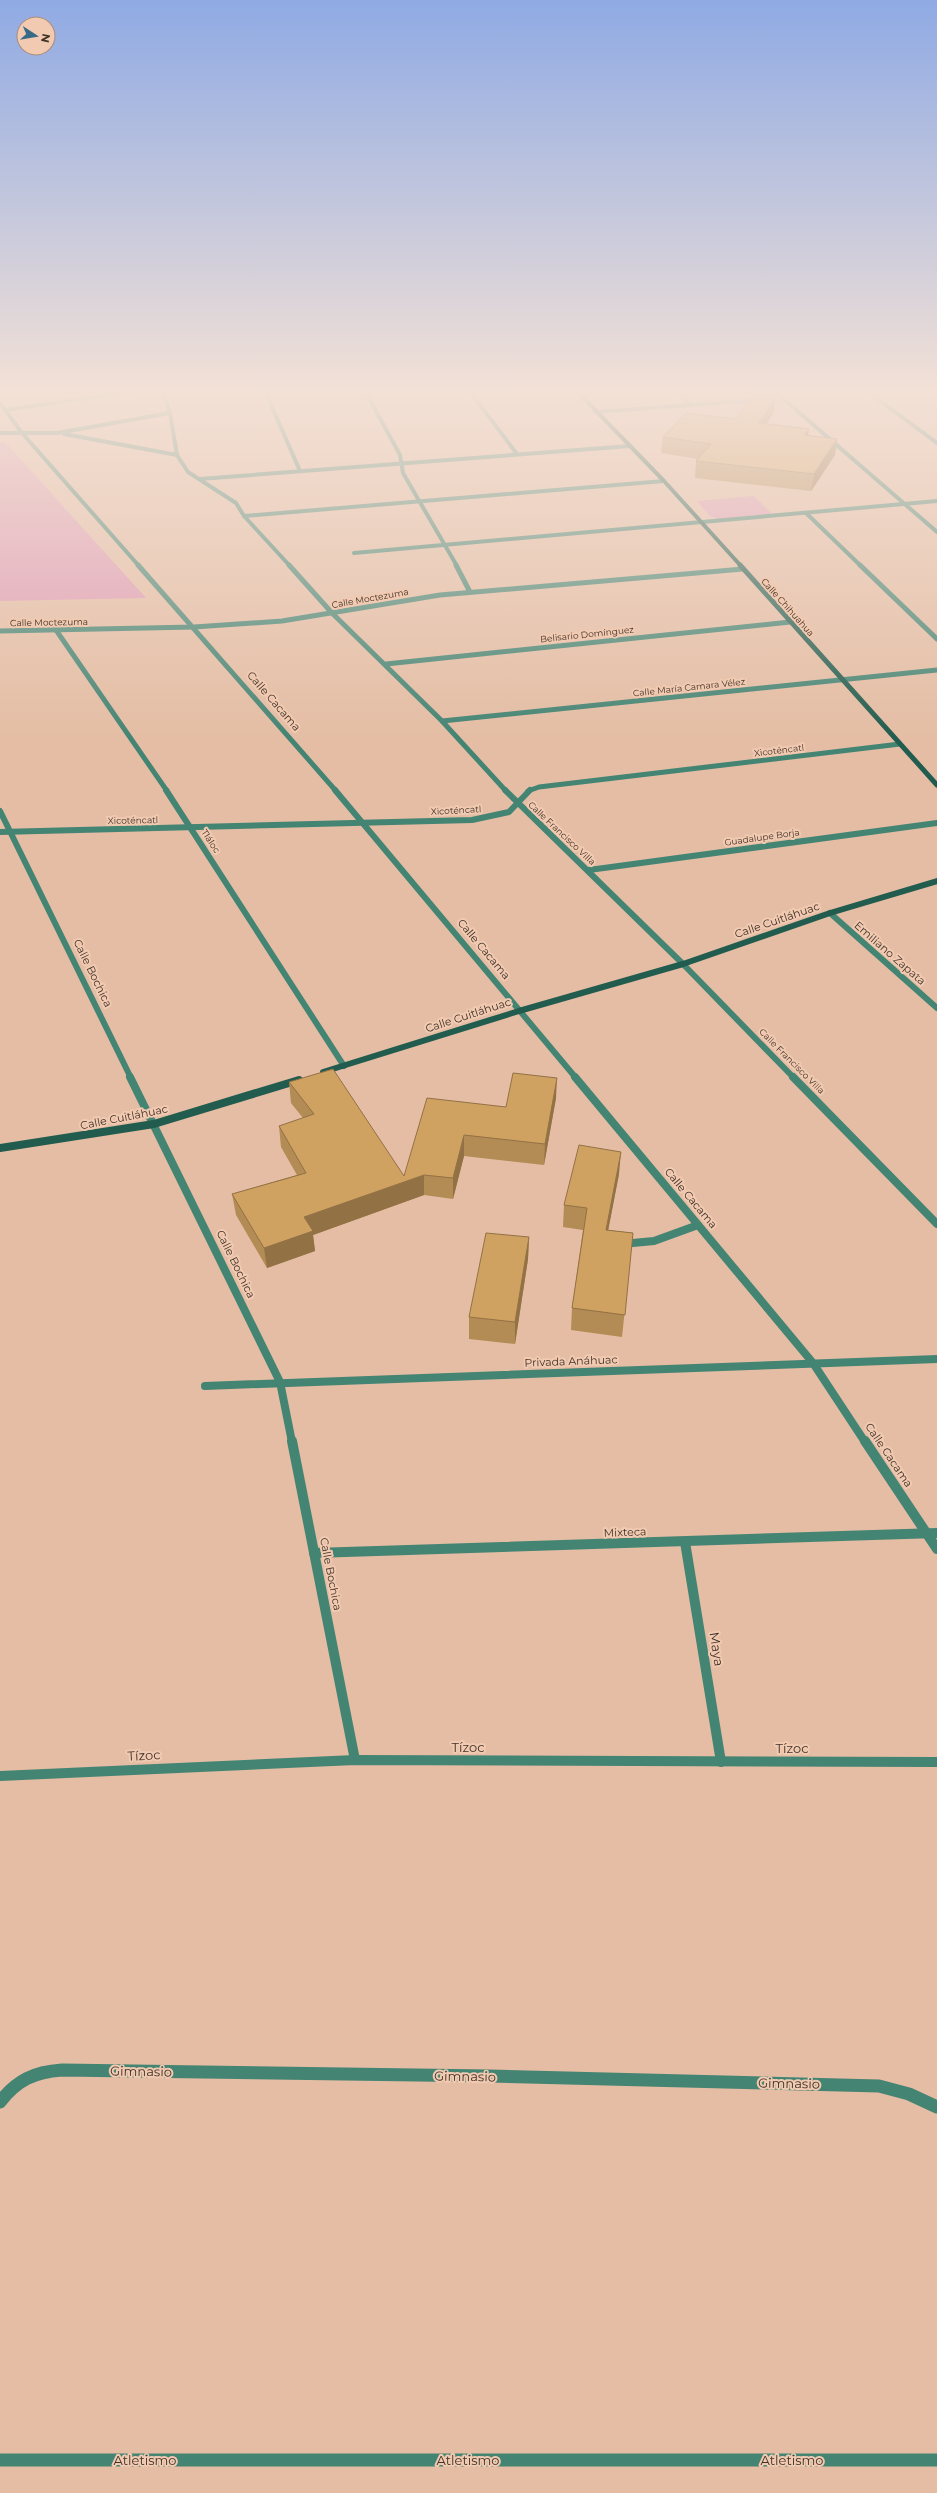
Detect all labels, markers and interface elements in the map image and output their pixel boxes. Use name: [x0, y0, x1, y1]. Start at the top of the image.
north arrow: [16, 16, 56, 56]
text: N: [38, 32, 54, 44]
street label: Calle Chihuahua: [759, 576, 817, 638]
street label: Calle Moctezuma: [331, 586, 409, 610]
street label: Calle Moctezuma: [10, 616, 88, 628]
street label: Belisario Domínguez: [540, 624, 635, 644]
street label: Calle Cacama: [244, 668, 304, 734]
street label: Calle María Camara Vélez: [632, 676, 746, 698]
street label: Xicoténcatl: [753, 741, 805, 759]
street label: Calle Francisco Villa: [526, 799, 598, 867]
street label: Xicoténcatl: [431, 803, 481, 817]
street label: Xicoténcatl: [108, 814, 158, 826]
street label: Guadalupe Borja: [724, 826, 800, 848]
street label: Tláloc: [199, 827, 223, 855]
street label: Calle Cuitláhuac: [733, 899, 821, 941]
street label: Calle Cacama: [455, 916, 513, 982]
street label: Emiliano Zapata: [851, 918, 929, 988]
street label: Calle Bochica: [70, 937, 116, 1009]
street label: Calle Cuitláhuac: [424, 995, 512, 1035]
street label: Calle Francisco Villa: [757, 1026, 827, 1096]
street label: Calle Cuitláhuac: [79, 1102, 169, 1132]
street label: Calle Cacama: [662, 1165, 720, 1231]
street label: Calle Bochica: [213, 1228, 259, 1300]
street label: Privada Anáhuac: [524, 1352, 618, 1370]
street label: Calle Cacama: [862, 1420, 916, 1490]
street label: Mixteca: [603, 1524, 647, 1540]
street label: Calle Bochica: [317, 1536, 345, 1612]
street label: Maya: [706, 1631, 728, 1667]
street label: Tízoc: [452, 1739, 484, 1755]
street label: Tízoc: [776, 1740, 808, 1756]
street label: Tízoc: [127, 1746, 161, 1764]
street label: Gimnasio: [110, 2062, 172, 2080]
street label: Gimnasio: [434, 2067, 496, 2085]
street label: Gimnasio: [758, 2074, 820, 2092]
street label: Atletismo: [114, 2452, 176, 2468]
street label: Atletismo: [437, 2452, 499, 2468]
street label: Atletismo: [761, 2452, 823, 2468]

